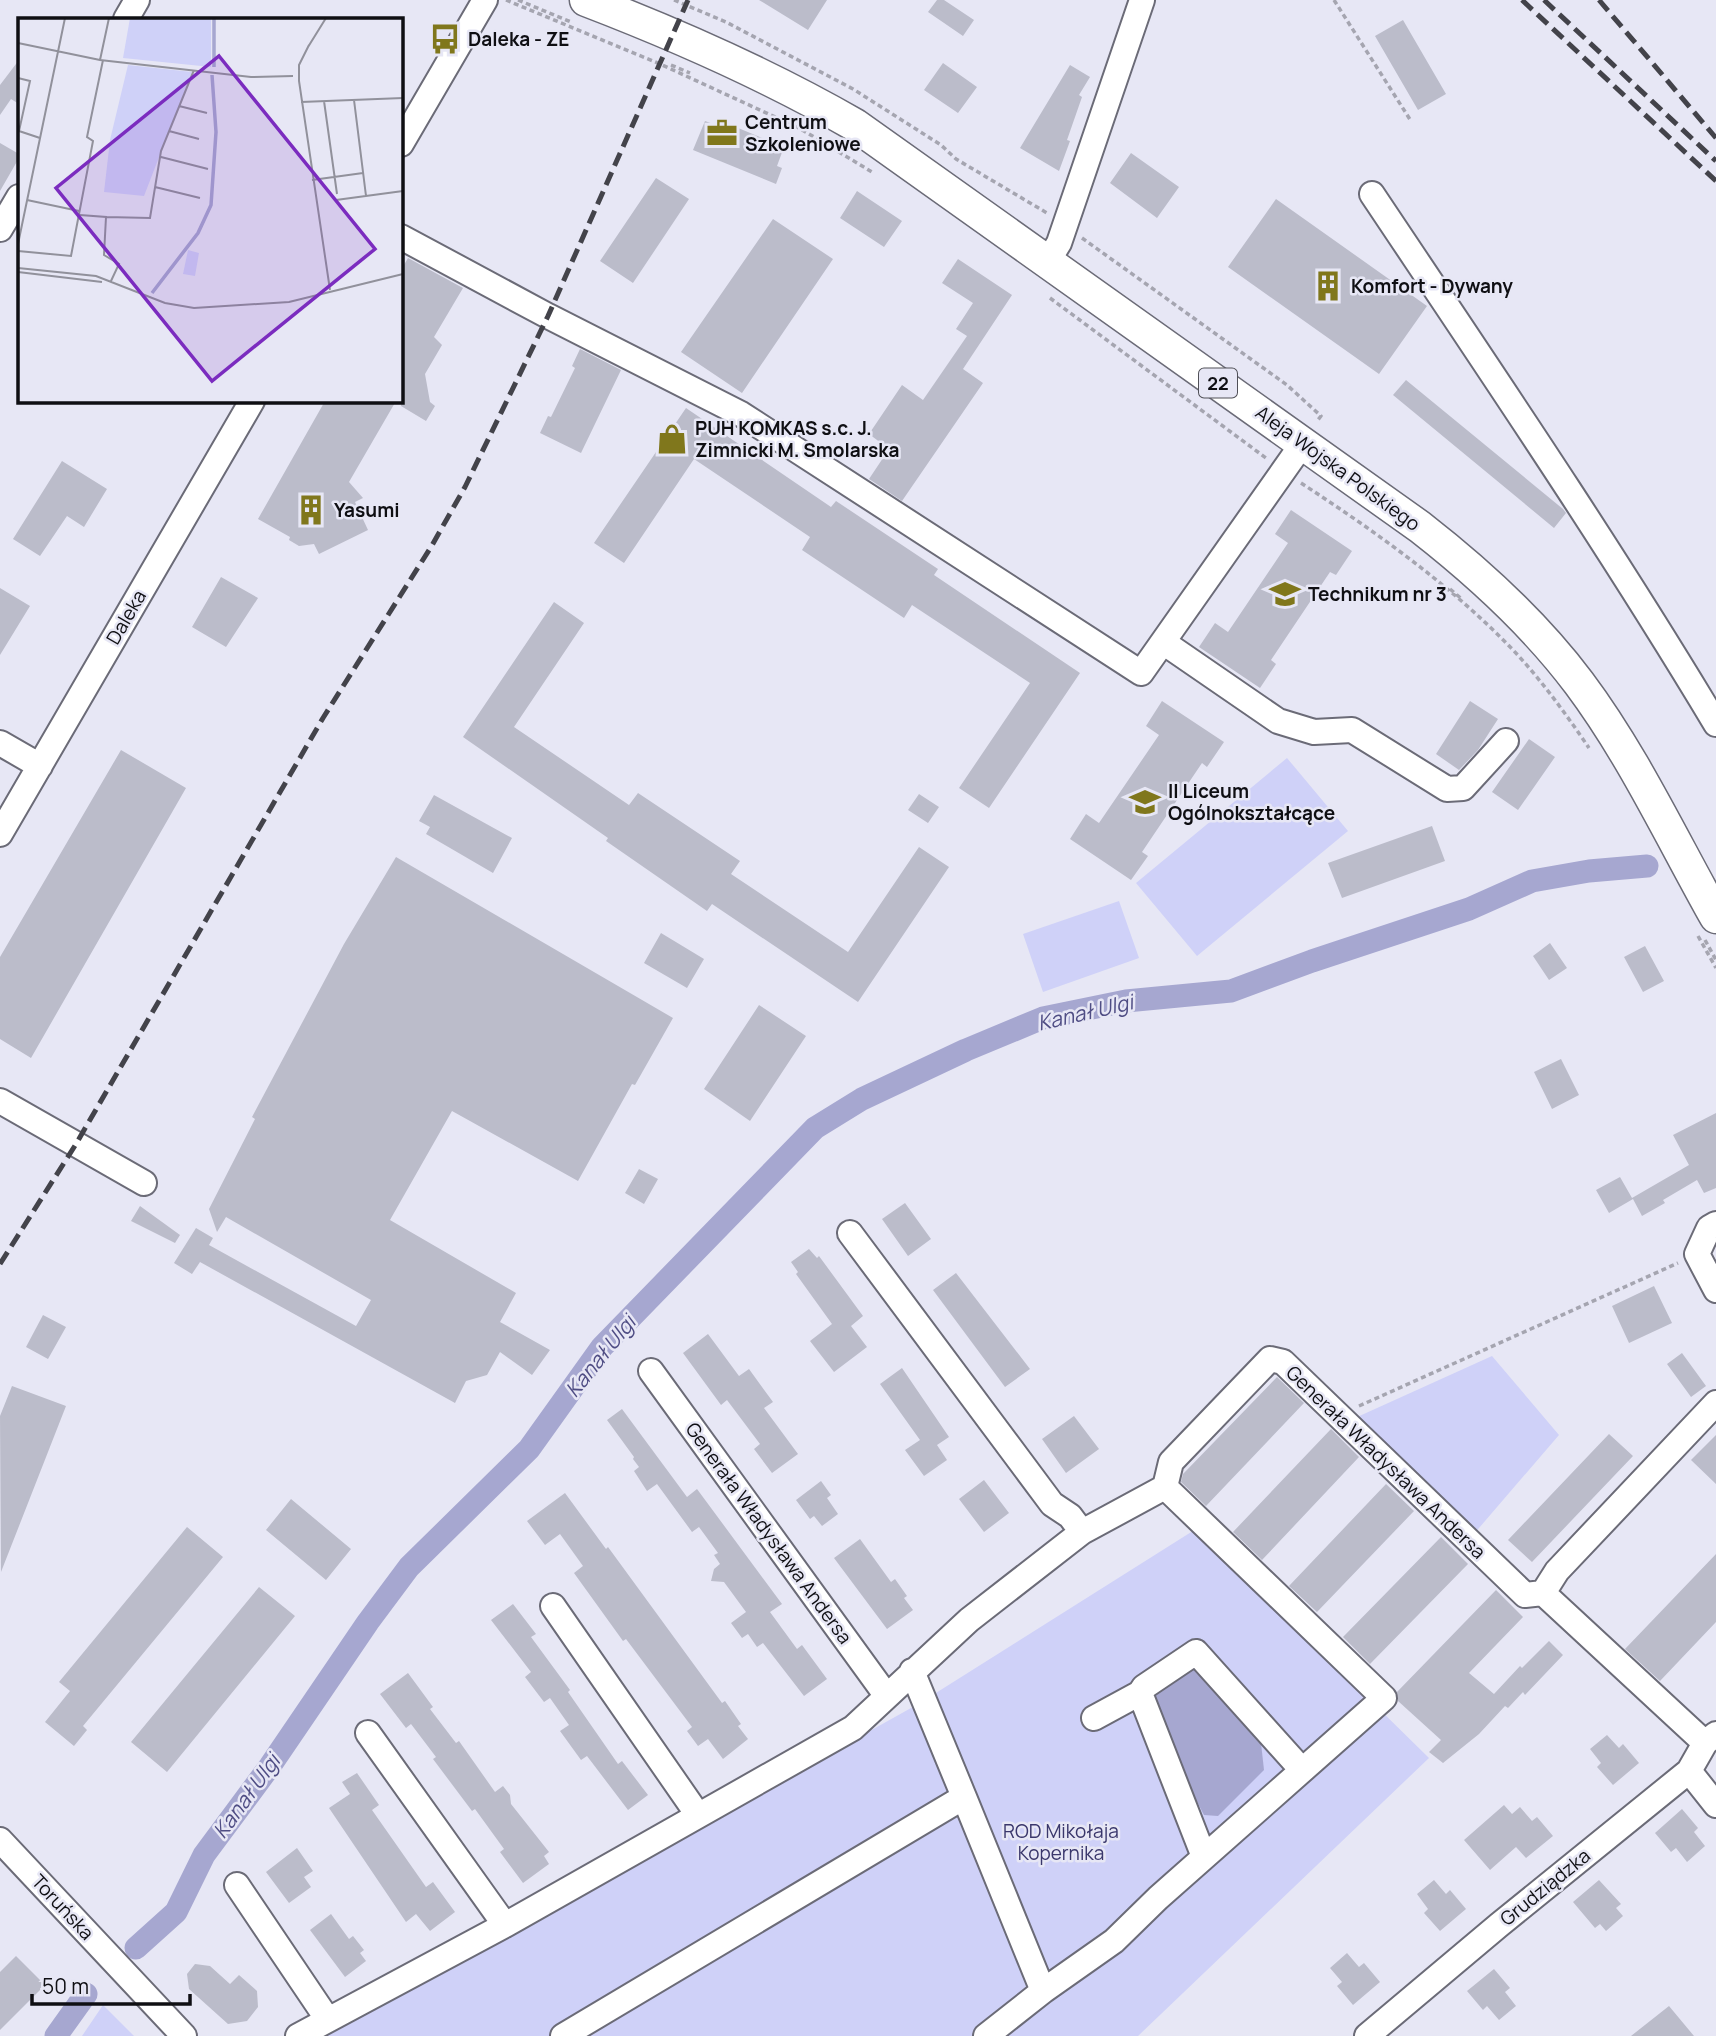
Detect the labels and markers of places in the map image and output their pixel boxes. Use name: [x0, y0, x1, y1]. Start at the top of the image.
bus stop icon: Daleka - ZE: [428, 22, 462, 56]
place label: Daleka - ZE: [468, 26, 570, 52]
place label: Centrum Szkoleniowe: [745, 109, 861, 157]
office icon: Centrum Szkoleniowe: [705, 116, 739, 150]
building icon: Komfort - Dywany: [1311, 269, 1345, 303]
place label: Komfort - Dywany: [1351, 273, 1513, 299]
place label: PUH KOMKAS s.c. J. Zimnicki M. Smolarska: [695, 415, 899, 463]
shop icon: PUH KOMKAS s.c. J. Zimnicki M. Smolarska: [655, 422, 689, 456]
building icon: Yasumi: [294, 493, 328, 527]
place label: Yasumi: [334, 497, 400, 523]
school or university icon: Technikum nr 3: [1268, 577, 1302, 611]
place label: Technikum nr 3: [1308, 581, 1447, 607]
place label: II Liceum Ogólnokształcące: [1168, 778, 1335, 826]
school or university icon: II Liceum Ogólnokształcące: [1128, 785, 1162, 819]

